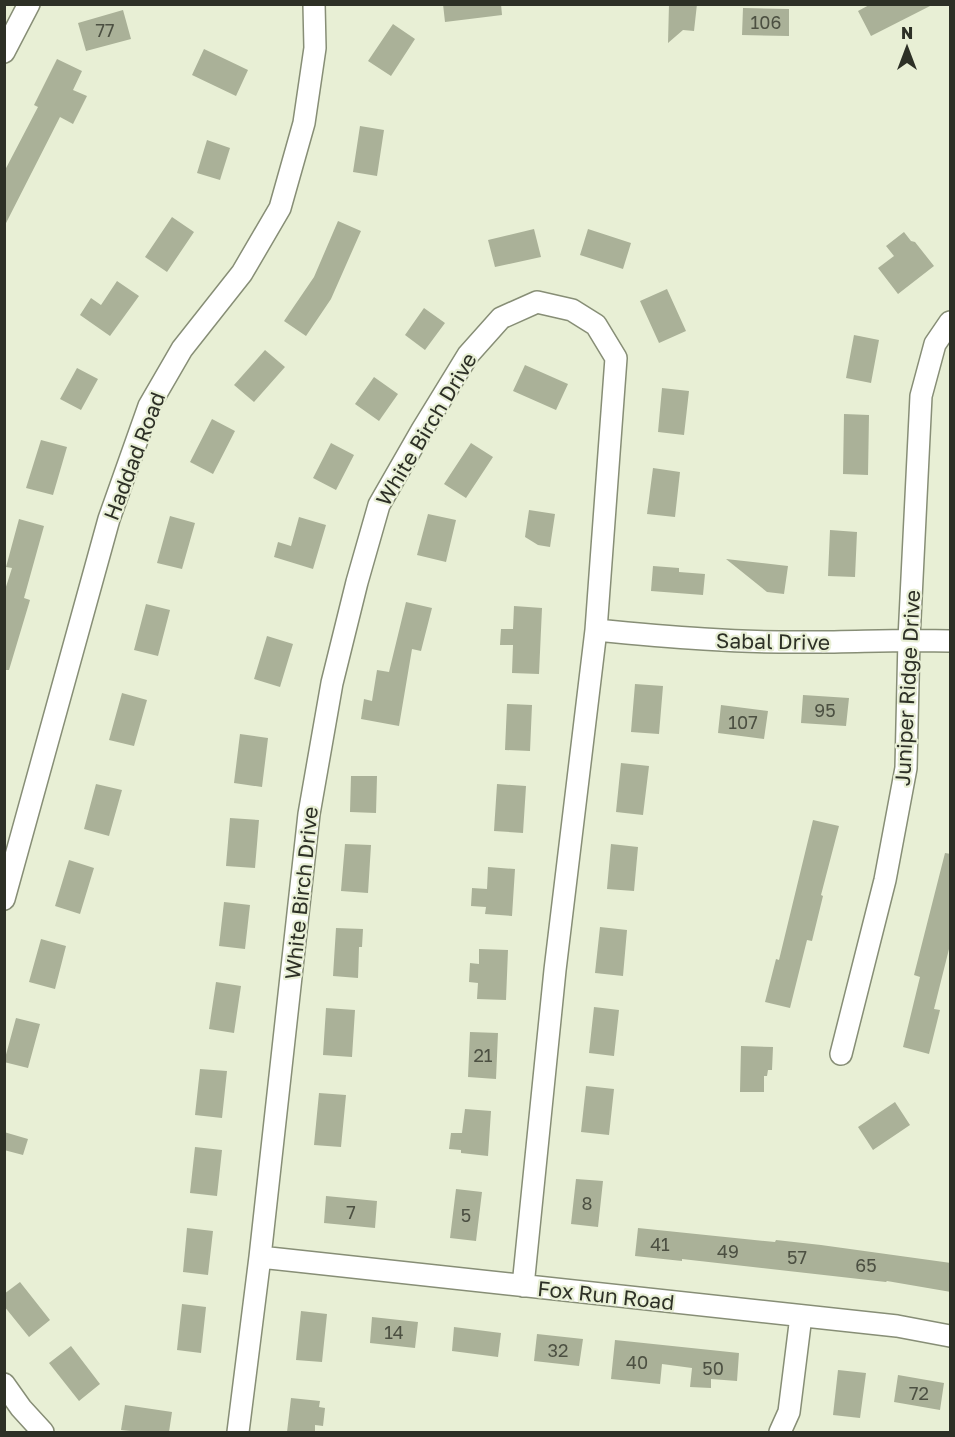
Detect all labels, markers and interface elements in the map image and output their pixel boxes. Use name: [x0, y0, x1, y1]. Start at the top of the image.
house number: 106: [751, 11, 781, 33]
north arrow: [877, 18, 937, 78]
house number: 77: [95, 19, 115, 41]
text: N: [901, 23, 913, 43]
street label: White Birch Drive: [370, 348, 482, 510]
street label: Haddad Road: [98, 388, 170, 524]
street label: Juniper Ridge Drive: [889, 589, 925, 787]
street label: Sabal Drive: [716, 627, 830, 655]
house number: 95: [814, 699, 836, 721]
house number: 107: [728, 711, 758, 733]
street label: White Birch Drive: [279, 805, 323, 981]
house number: 21: [473, 1044, 493, 1066]
house number: 8: [582, 1192, 592, 1214]
house number: 7: [346, 1201, 356, 1223]
house number: 5: [461, 1204, 471, 1226]
house number: 41: [650, 1233, 670, 1255]
house number: 49: [717, 1240, 739, 1262]
house number: 57: [787, 1246, 807, 1268]
house number: 65: [855, 1254, 877, 1276]
street label: Fox Run Road: [536, 1275, 676, 1315]
house number: 14: [384, 1321, 404, 1343]
house number: 32: [548, 1339, 568, 1361]
house number: 40: [626, 1351, 648, 1373]
house number: 50: [702, 1357, 724, 1379]
house number: 72: [909, 1382, 929, 1404]

